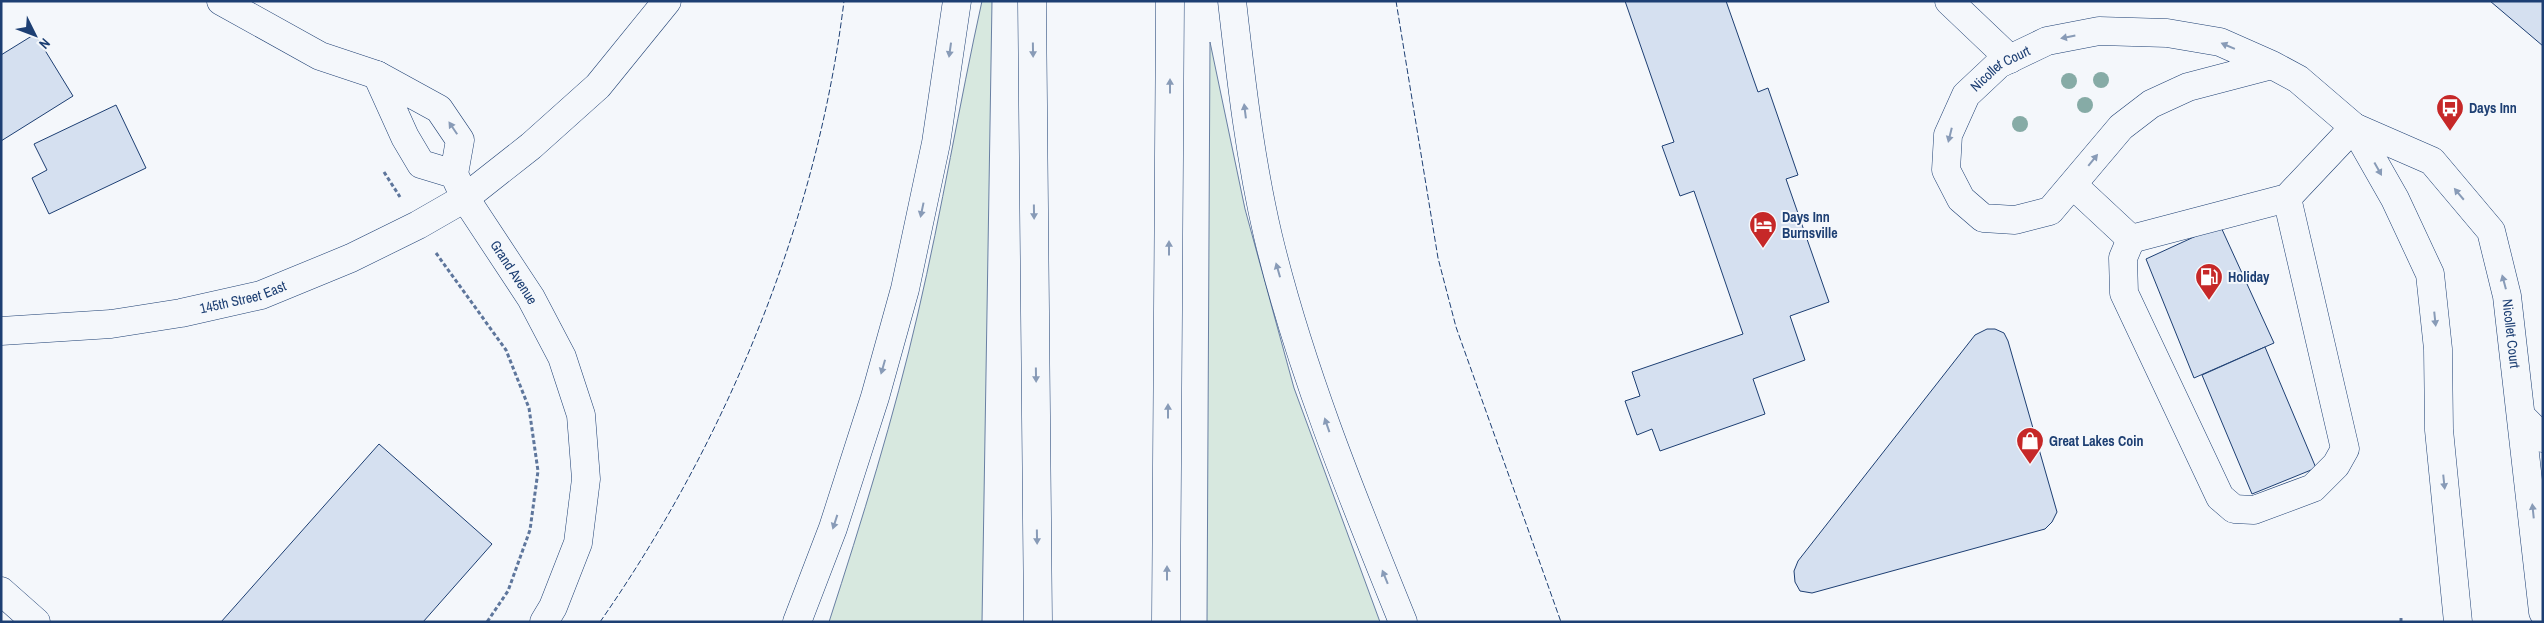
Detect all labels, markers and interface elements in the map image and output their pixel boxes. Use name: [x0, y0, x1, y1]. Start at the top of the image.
north arrow: [10, 10, 60, 60]
one-way arrow: [2059, 34, 2075, 42]
text: N: [35, 35, 54, 53]
street label: Nicollet Court: [1966, 41, 2033, 95]
one-way arrow: [2221, 41, 2235, 49]
one-way arrow: [946, 42, 954, 58]
one-way arrow: [1029, 42, 1037, 58]
one-way arrow: [1166, 77, 1174, 93]
bus stop icon: Days Inn: [2435, 93, 2465, 132]
place label: Days Inn: [2469, 99, 2517, 117]
one-way arrow: [1241, 103, 1249, 119]
one-way arrow: [448, 121, 458, 135]
one-way arrow: [1946, 127, 1954, 142]
one-way arrow: [2087, 154, 2098, 167]
one-way arrow: [2374, 162, 2382, 177]
one-way arrow: [2454, 188, 2465, 201]
one-way arrow: [918, 202, 926, 217]
one-way arrow: [1030, 205, 1038, 221]
place label: Days Inn Burnsville: [1782, 208, 1838, 242]
hotel icon: Days Inn Burnsville: [1748, 210, 1778, 249]
street label: Grand Avenue: [486, 237, 542, 307]
one-way arrow: [1165, 240, 1173, 256]
one-way arrow: [1274, 262, 1282, 277]
fuel station icon: Holiday: [2194, 262, 2224, 301]
place label: Holiday: [2228, 268, 2270, 286]
one-way arrow: [2499, 274, 2507, 289]
street label: 145th Street East: [198, 277, 289, 318]
street label: Nicollet Court: [2498, 298, 2524, 369]
one-way arrow: [2431, 312, 2439, 328]
one-way arrow: [879, 360, 887, 375]
one-way arrow: [1032, 367, 1040, 383]
one-way arrow: [1164, 402, 1172, 418]
one-way arrow: [1322, 417, 1330, 432]
shop icon: Great Lakes Coin: [2015, 426, 2045, 465]
place label: Great Lakes Coin: [2049, 432, 2143, 450]
one-way arrow: [2440, 474, 2448, 490]
one-way arrow: [2529, 503, 2537, 519]
one-way arrow: [830, 515, 838, 530]
one-way arrow: [1033, 530, 1041, 546]
one-way arrow: [1163, 565, 1171, 581]
one-way arrow: [1380, 569, 1388, 584]

